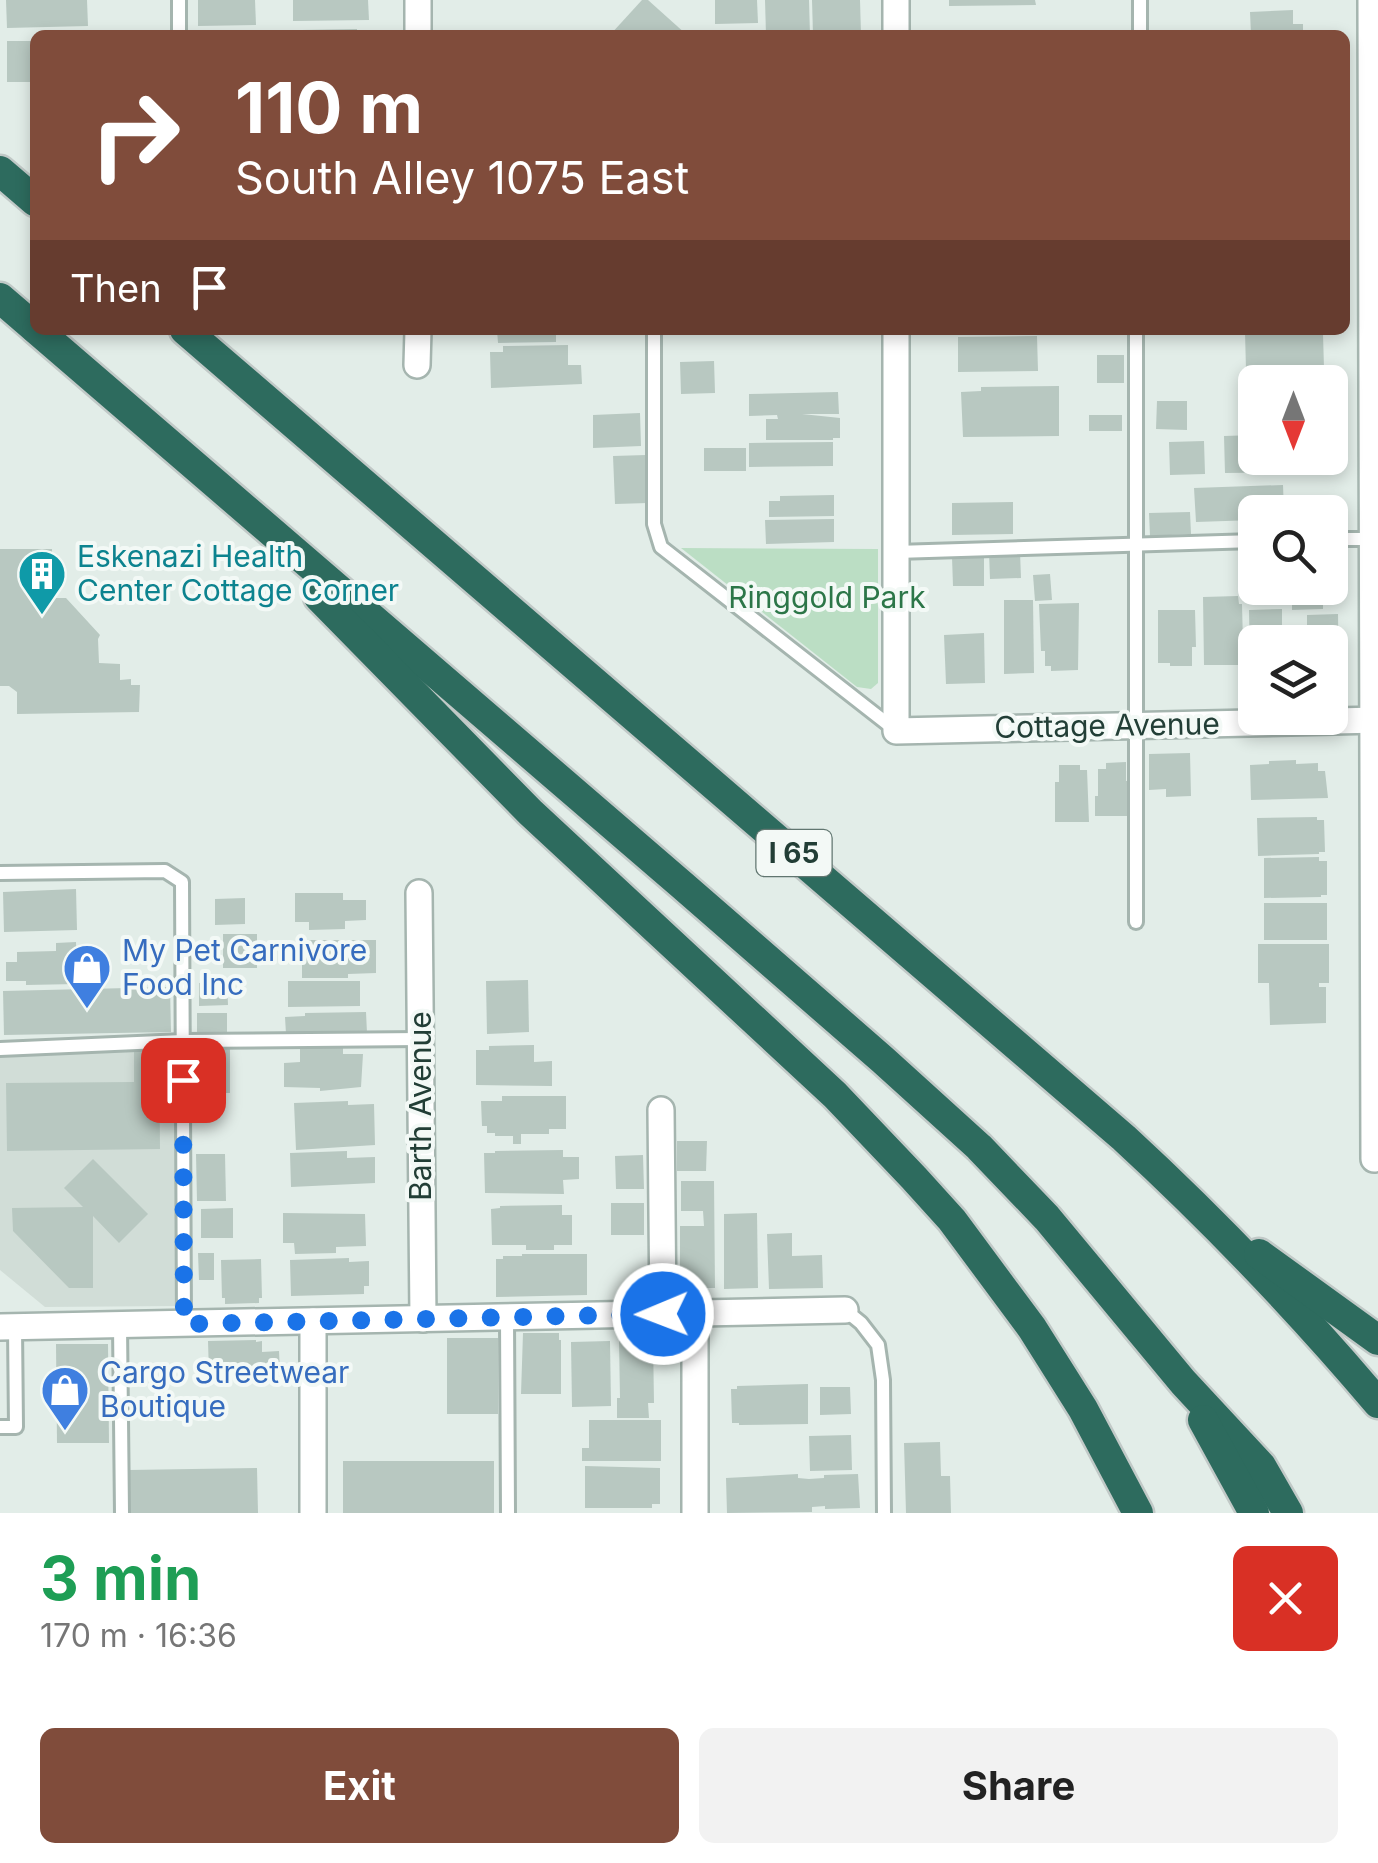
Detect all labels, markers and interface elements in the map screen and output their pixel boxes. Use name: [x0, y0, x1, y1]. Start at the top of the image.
text: 110 m: [235, 65, 423, 150]
icon: right: [70, 70, 200, 200]
text: South Alley 1075 East: [235, 150, 689, 205]
icon: arrive: [182, 260, 237, 315]
text: Then: [70, 265, 162, 311]
north arrow: [1238, 365, 1348, 475]
map controls: [1238, 365, 1348, 735]
button: search: [1238, 495, 1348, 605]
place label: Eskenazi Health Center Cottage Corner: [77, 538, 399, 608]
building icon: Eskenazi Health Center Cottage Corner: [16, 548, 68, 616]
park label: Ringgold Park: [728, 579, 926, 615]
button: layers: [1238, 625, 1348, 735]
street label: Cottage Avenue: [994, 705, 1220, 745]
road number: I 65: [756, 830, 832, 876]
place label: My Pet Carnivore Food Inc: [122, 932, 367, 1002]
shop icon: My Pet Carnivore Food Inc: [61, 942, 113, 1010]
street label: Barth Avenue: [402, 1011, 438, 1201]
pin: [141, 1038, 226, 1123]
icon: arrive: [156, 1053, 211, 1108]
position arrow: [611, 1262, 715, 1366]
place label: Cargo Streetwear Boutique: [100, 1354, 349, 1424]
shop icon: Cargo Streetwear Boutique: [39, 1364, 91, 1432]
text: 3 min: [40, 1542, 201, 1614]
button: close: [1233, 1546, 1338, 1651]
text: 170 m · 16:36: [40, 1616, 237, 1655]
button: Exit: [40, 1728, 679, 1843]
button: Share: [699, 1728, 1338, 1843]

